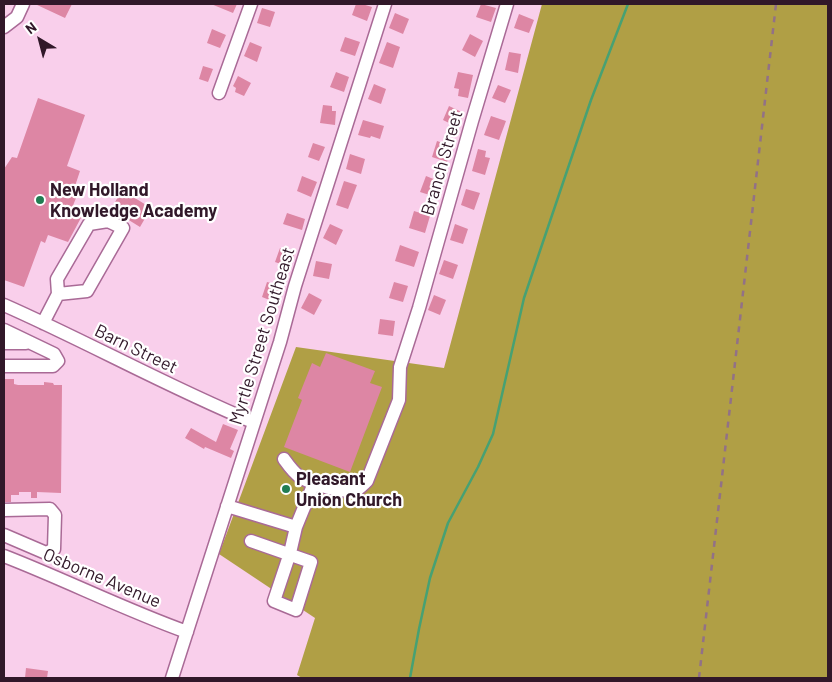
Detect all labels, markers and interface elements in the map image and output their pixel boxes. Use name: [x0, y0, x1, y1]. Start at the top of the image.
north arrow: [15, 15, 65, 65]
text: N: [22, 18, 40, 37]
street label: Branch Street: [417, 108, 467, 218]
place label: New Holland Knowledge Academy: [50, 179, 217, 222]
marker: New Holland Knowledge Academy: [34, 194, 46, 206]
street label: Myrtle Street Southeast: [225, 245, 299, 427]
street label: Barn Street: [91, 320, 181, 378]
place label: Pleasant Union Church: [296, 468, 402, 510]
marker: Pleasant Union Church: [280, 483, 292, 495]
street label: Osborne Avenue: [40, 543, 164, 613]

